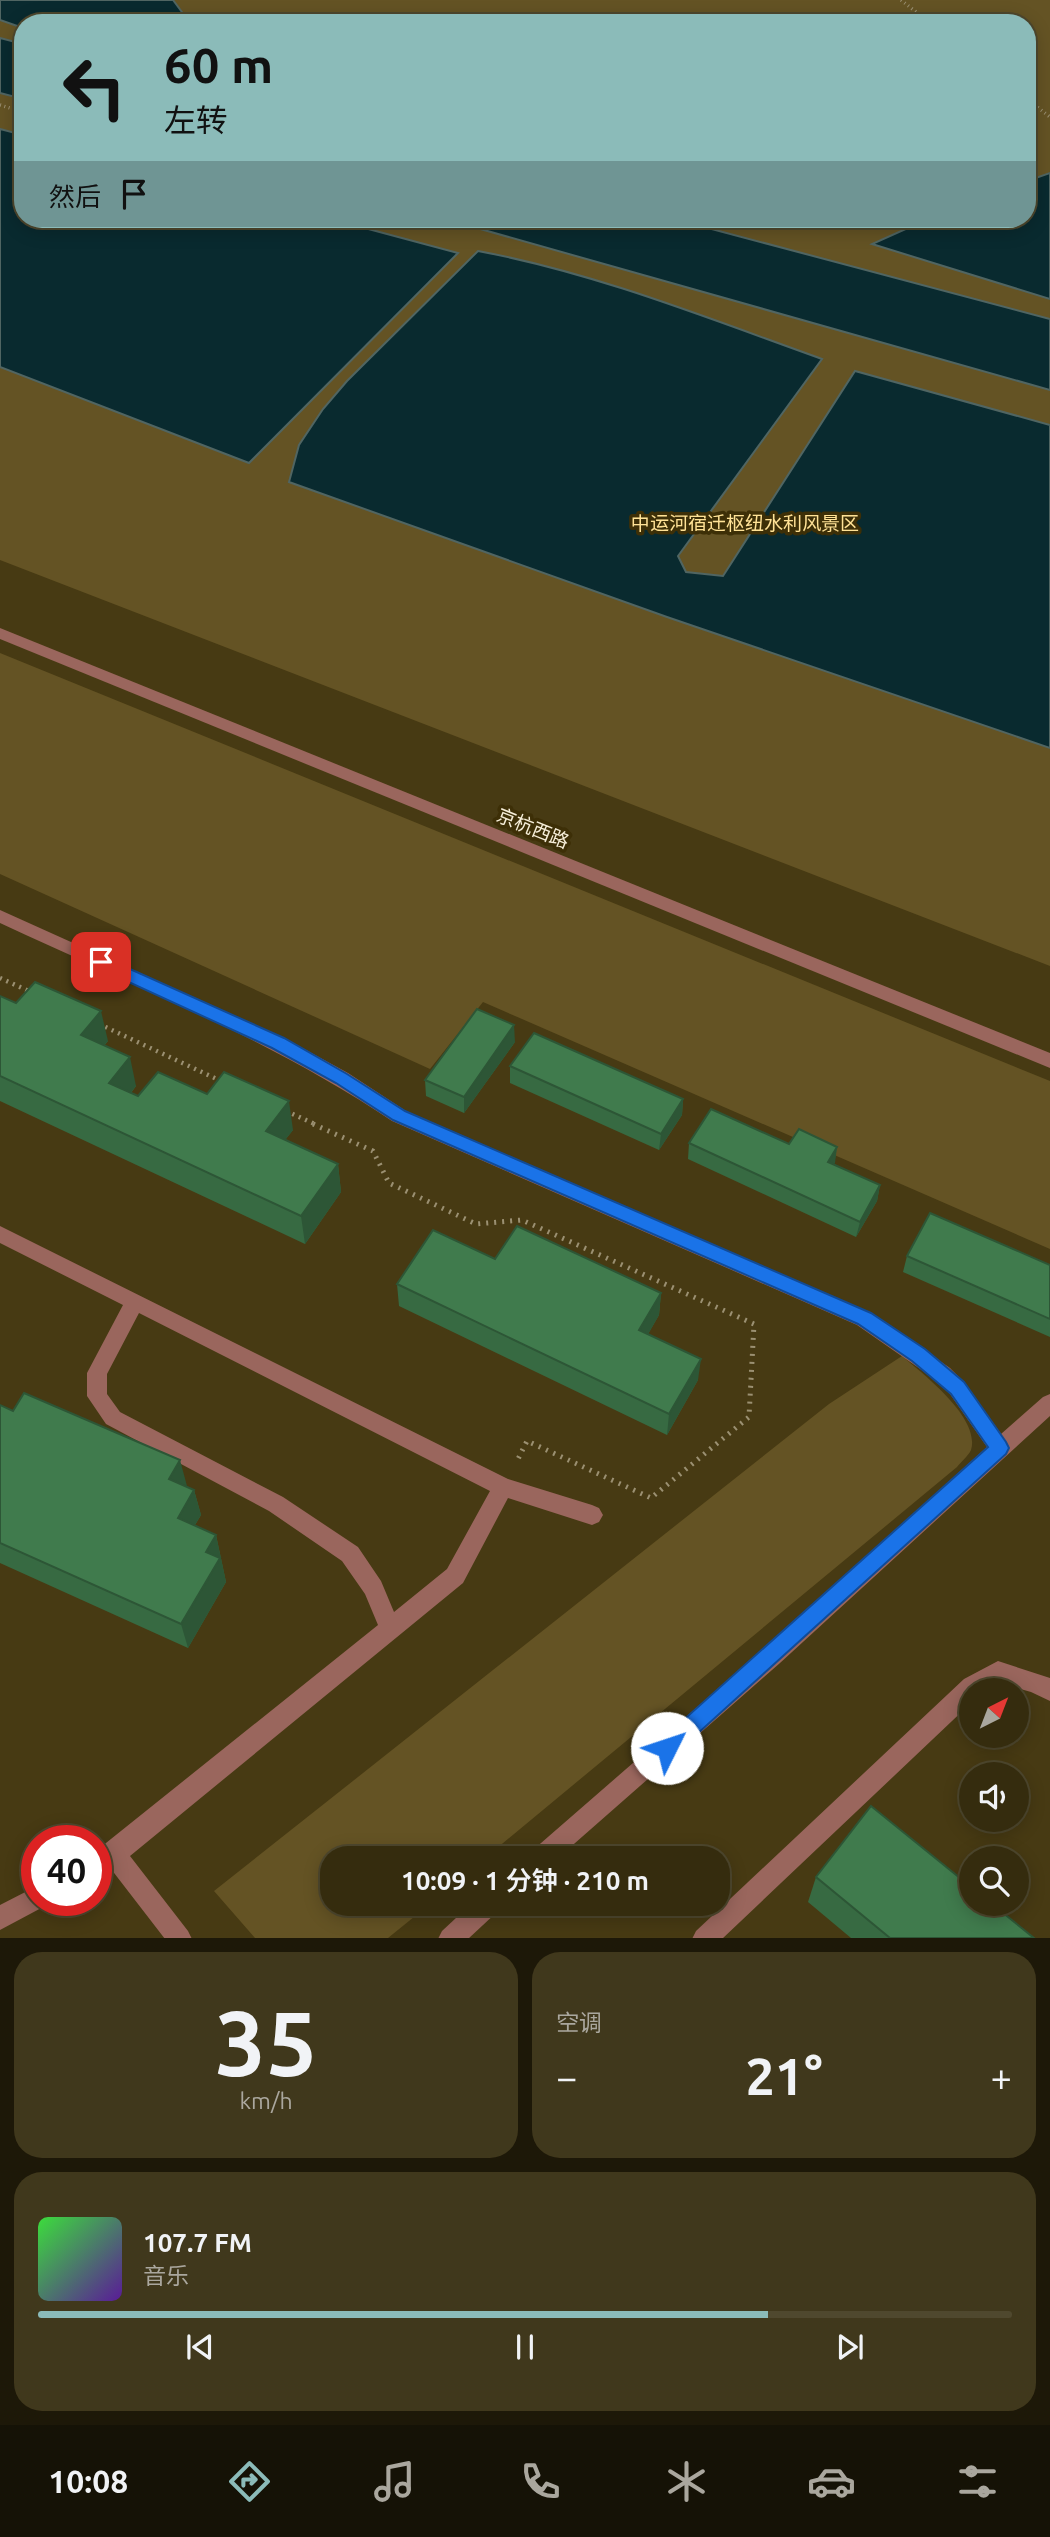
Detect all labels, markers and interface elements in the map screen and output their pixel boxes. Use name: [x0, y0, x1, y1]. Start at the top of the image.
text: 60 m: [164, 37, 273, 92]
icon: left: [49, 42, 140, 133]
text: 左转: [164, 102, 228, 138]
icon: arrive: [115, 175, 153, 213]
text: 然后: [49, 182, 101, 211]
park label: 中运河宿迁枢纽水利风景区: [631, 512, 859, 534]
street label: 京杭西路: [494, 804, 572, 852]
pin: [71, 932, 131, 992]
icon: arrive: [82, 943, 120, 981]
north arrow: [959, 1678, 1029, 1748]
map controls: [959, 1678, 1029, 1916]
position arrow: [630, 1711, 704, 1785]
button: sound: [959, 1762, 1029, 1832]
speed limit sign: 40: [21, 1825, 112, 1916]
button: search: [959, 1846, 1029, 1916]
text: 10:09 · 1 分钟 · 210 m: [401, 1866, 649, 1895]
text: 35: [215, 1991, 317, 2093]
text: 空调: [556, 2010, 602, 2035]
text: 21°: [745, 2047, 823, 2105]
text: −: [556, 2056, 577, 2098]
text: +: [991, 2056, 1012, 2098]
text: km/h: [239, 2088, 293, 2113]
text: 107.7 FM: [143, 2228, 252, 2257]
text: 音乐: [143, 2263, 189, 2288]
icon: previous: [181, 2328, 219, 2366]
icon: pause: [506, 2328, 544, 2366]
icon: next: [831, 2328, 869, 2366]
icon: directions: [225, 2457, 274, 2506]
icon: music: [370, 2457, 419, 2506]
icon: phone: [516, 2457, 565, 2506]
icon: climate: [662, 2457, 711, 2506]
icon: car: [807, 2457, 856, 2506]
icon: filters: [953, 2457, 1002, 2506]
text: 10:08: [48, 2463, 128, 2499]

